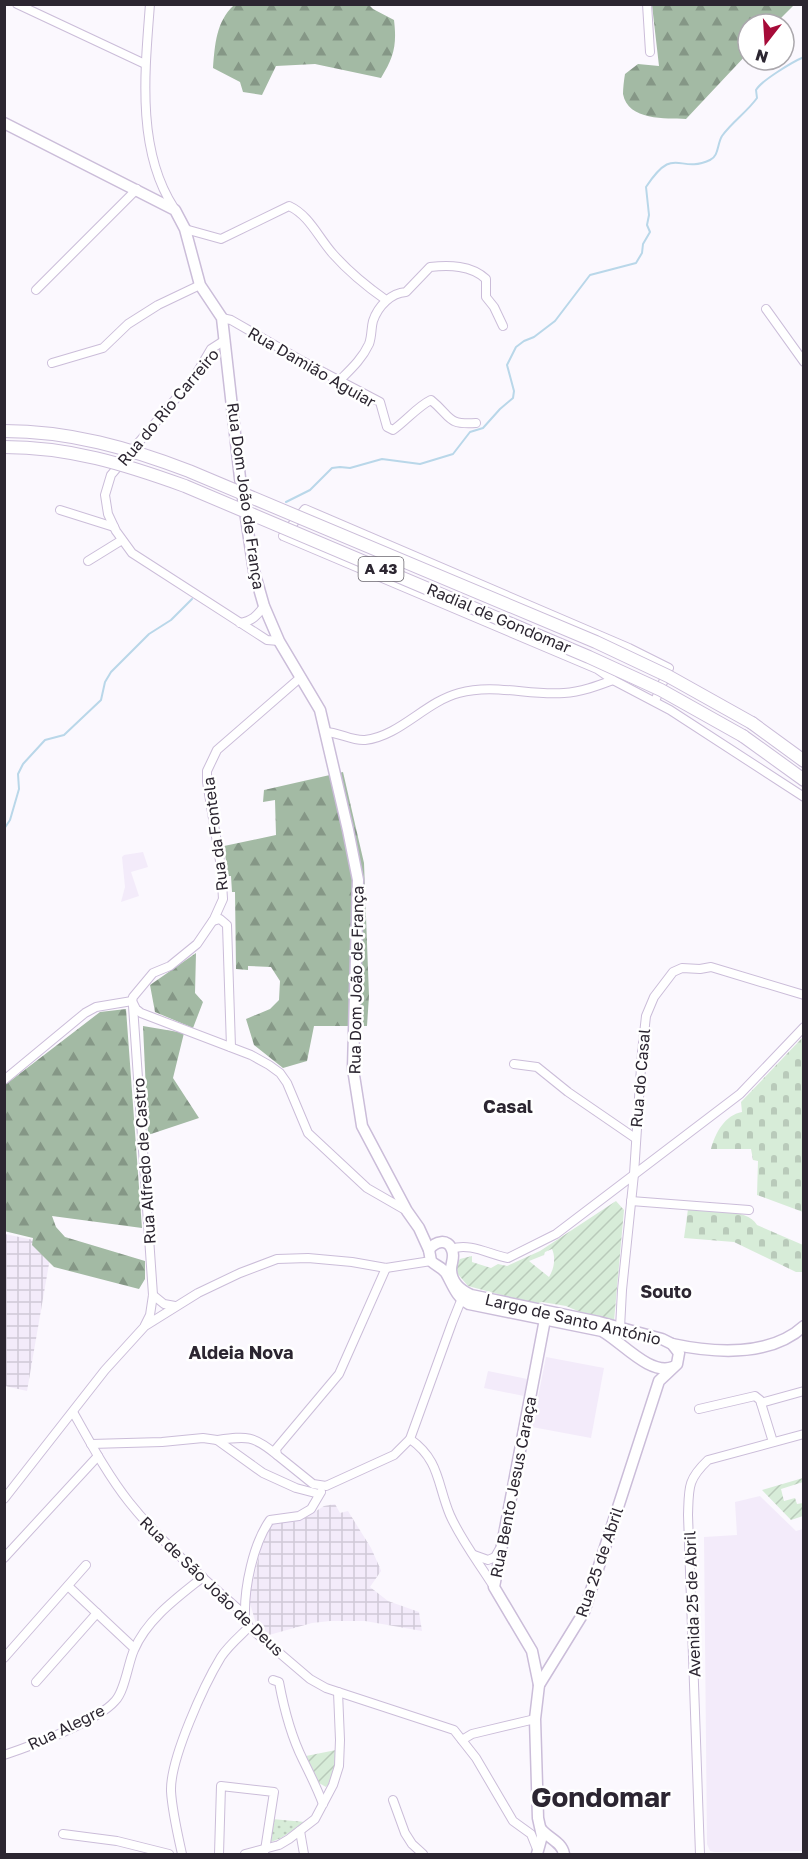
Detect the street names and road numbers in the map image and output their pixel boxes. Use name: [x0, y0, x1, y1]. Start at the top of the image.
street label: Rua Damião Aguiar: [245, 322, 379, 412]
street label: Rua do Rio Carreiro: [113, 344, 223, 470]
street label: Rua Dom João de França: [223, 401, 269, 591]
road number: A 43: [358, 557, 404, 581]
street label: Radial de Gondomar: [424, 579, 574, 657]
street label: Rua da Fontela: [198, 776, 232, 892]
street label: Rua Dom João de França: [344, 885, 368, 1075]
street label: Rua do Casal: [626, 1028, 654, 1128]
street label: Rua Alfredo de Castro: [128, 1077, 160, 1245]
street label: Largo de Santo António: [483, 1289, 663, 1349]
street label: Rua Bento Jesus Caraça: [486, 1395, 540, 1579]
street label: Rua 25 de Abril: [571, 1504, 627, 1620]
street label: Rua de São João de Deus: [136, 1512, 288, 1660]
street label: Avenida 25 de Abril: [679, 1530, 705, 1678]
street label: Rua Alegre: [24, 1700, 108, 1754]

